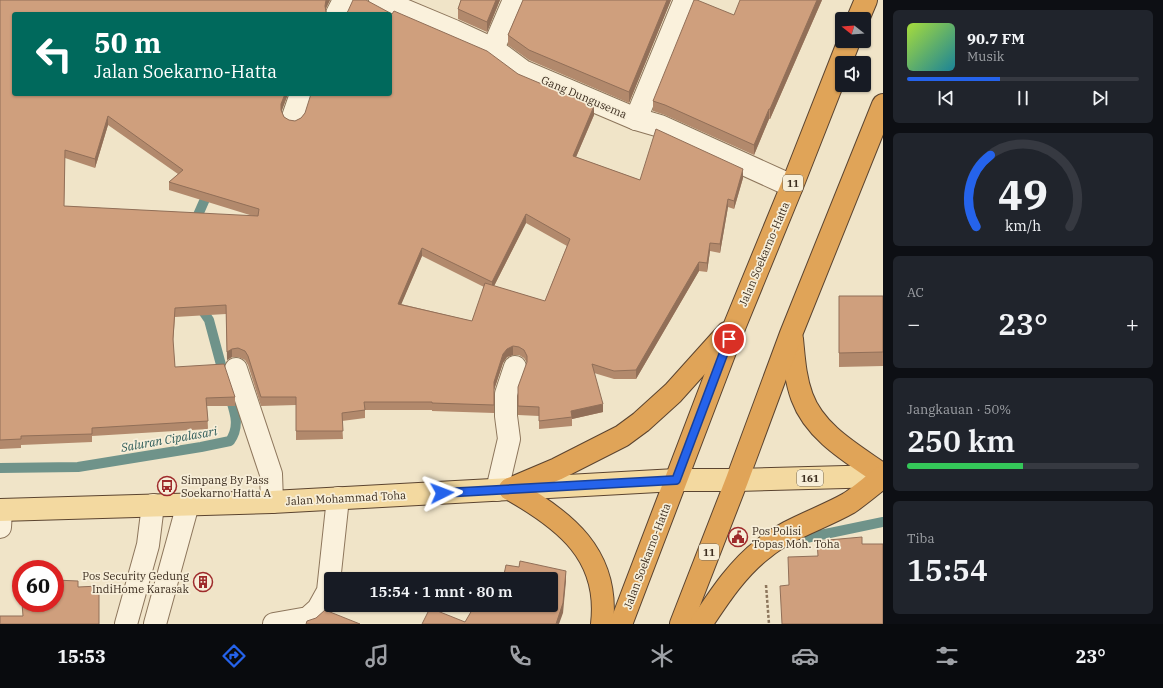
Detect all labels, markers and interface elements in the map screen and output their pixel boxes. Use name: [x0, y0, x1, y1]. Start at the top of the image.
north arrow: [835, 12, 871, 48]
map controls: [835, 12, 871, 92]
text: 50 m: [94, 24, 161, 61]
icon: left: [28, 28, 80, 80]
text: 90.7 FM: [967, 29, 1025, 48]
text: Musik: [967, 48, 1004, 65]
button: sound: [835, 56, 871, 92]
text: Jalan Soekarno-Hatta: [94, 60, 277, 83]
street label: Gang Dungusema: [539, 73, 629, 121]
icon: previous: [935, 87, 957, 109]
icon: pause: [1012, 87, 1034, 109]
icon: next: [1089, 87, 1111, 109]
text: 49: [998, 167, 1048, 221]
road number: 11: [783, 175, 803, 191]
street label: Jalan Soekarno-Hatta: [736, 200, 792, 308]
text: km/h: [1005, 216, 1041, 235]
text: AC: [907, 284, 924, 301]
text: 23°: [998, 304, 1048, 343]
text: −: [907, 309, 920, 338]
text: +: [1126, 309, 1139, 338]
pin: [712, 322, 746, 356]
icon: arrive: [718, 328, 740, 350]
text: Jangkauan · 50%: [907, 401, 1011, 418]
text: 250 km: [907, 421, 1015, 460]
water label: Saluran Cipalasari: [119, 423, 219, 455]
road number: 161: [797, 470, 823, 486]
position arrow: [421, 472, 463, 514]
place label: Simpang By Pass Soekarno Hatta A: [181, 473, 272, 500]
bus stop icon: Simpang By Pass Soekarno Hatta A: [156, 475, 178, 497]
street label: Jalan Mohammad Toha: [285, 488, 407, 508]
street label: Jalan Soekarno-Hatta: [620, 501, 674, 611]
place label: Pos Polisi Topas Moh. Toha: [752, 524, 840, 551]
public building icon: Pos Polisi Topas Moh. Toha: [727, 526, 749, 548]
text: Tiba: [907, 530, 935, 547]
road number: 11: [699, 544, 719, 560]
text: 15:54: [907, 550, 988, 589]
speed limit sign: 60: [12, 560, 64, 612]
place label: Pos Security Gedung IndiHome Karasak: [82, 569, 190, 596]
building icon: Pos Security Gedung IndiHome Karasak: [192, 571, 214, 593]
text: 15:54 · 1 mnt · 80 m: [370, 582, 513, 601]
icon: directions: [220, 642, 248, 670]
icon: music: [363, 642, 391, 670]
icon: phone: [506, 642, 534, 670]
icon: climate: [648, 642, 676, 670]
icon: car: [791, 642, 819, 670]
icon: filters: [933, 642, 961, 670]
text: 15:53: [57, 645, 106, 668]
text: 23°: [1076, 645, 1106, 668]

